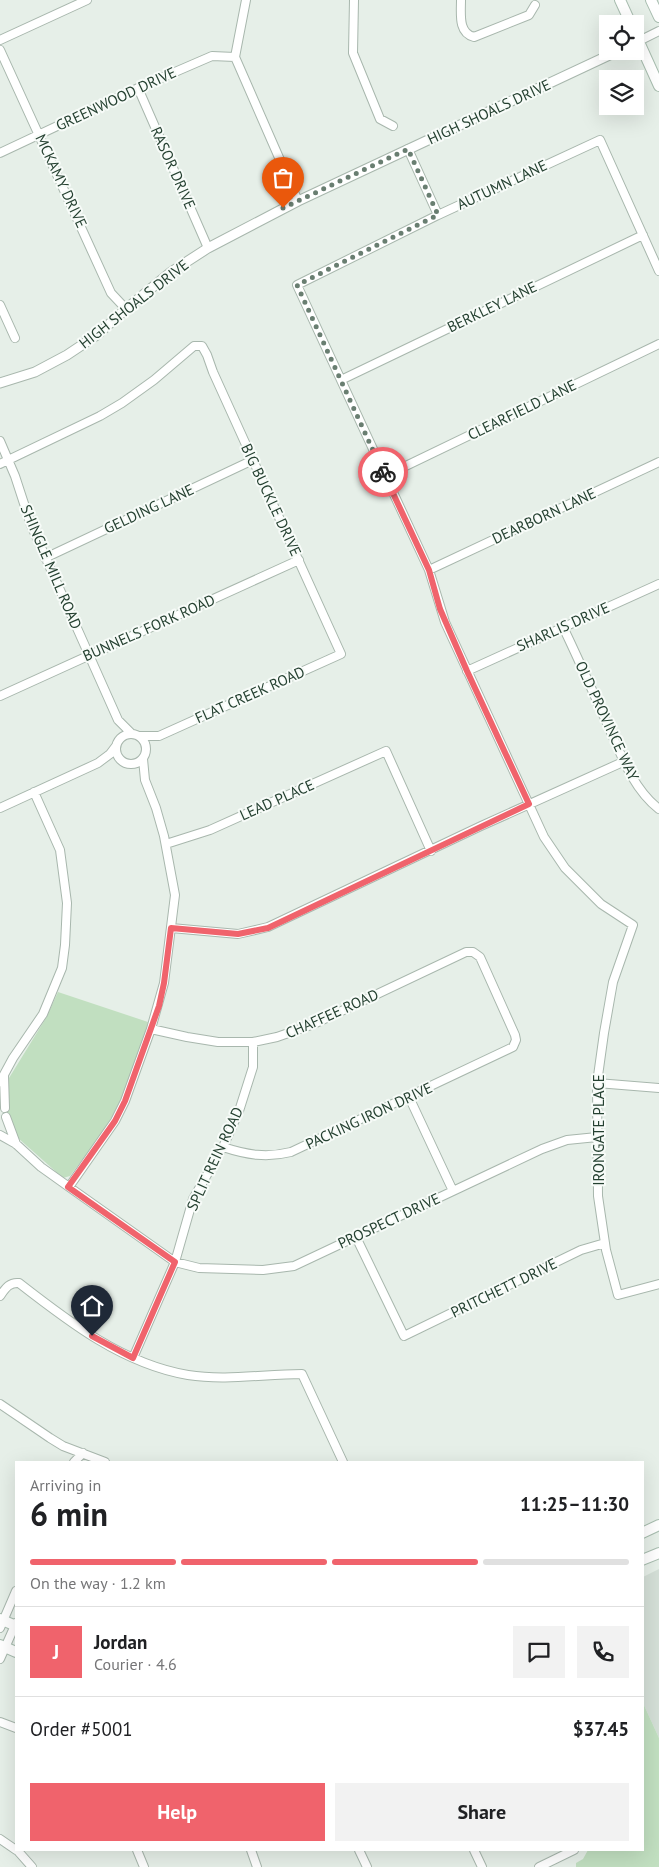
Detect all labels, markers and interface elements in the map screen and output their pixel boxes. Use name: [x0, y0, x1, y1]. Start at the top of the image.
map controls: [599, 15, 644, 115]
button: locate: [599, 15, 644, 60]
street label: GREENWOOD DRIVE: [53, 62, 179, 135]
button: layers: [599, 70, 644, 115]
street label: HIGH SHOALS DRIVE: [424, 75, 553, 148]
street label: RASOR DRIVE: [147, 124, 200, 212]
street label: MCKAMY DRIVE: [31, 131, 91, 231]
street label: AUTUMN LANE: [454, 155, 550, 214]
pin: [262, 157, 304, 208]
icon: bag: [269, 164, 297, 192]
street label: HIGH SHOALS DRIVE: [75, 255, 192, 352]
street label: BERKLEY LANE: [444, 277, 540, 336]
street label: CLEARFIELD LANE: [464, 375, 579, 444]
street label: BIG BUCKLE DRIVE: [237, 440, 306, 559]
courier: [358, 447, 408, 497]
icon: bike: [369, 458, 397, 486]
street label: GELDING LANE: [101, 479, 197, 538]
street label: DEARBORN LANE: [489, 483, 599, 548]
street label: SHINGLE MILL ROAD: [17, 502, 86, 632]
street label: BUNNELS FORK ROAD: [80, 590, 218, 665]
street label: SHARLIS DRIVE: [513, 598, 612, 655]
street label: OLD PROVINCE WAY: [571, 658, 644, 784]
street label: FLAT CREEK ROAD: [192, 662, 308, 727]
street label: LEAD PLACE: [237, 775, 317, 824]
street label: CHAFFEE ROAD: [282, 985, 381, 1043]
street label: IRONGATE PLACE: [589, 1074, 608, 1186]
street label: PACKING IRON DRIVE: [302, 1078, 435, 1153]
street label: SPLIT REIN ROAD: [182, 1104, 247, 1214]
street label: PROSPECT DRIVE: [335, 1189, 443, 1253]
street label: PRITCHETT DRIVE: [447, 1254, 560, 1322]
pin: [71, 1285, 113, 1336]
icon: home: [78, 1292, 106, 1320]
text: Arriving in: [30, 1475, 101, 1495]
text: 11:25–11:30: [520, 1492, 629, 1516]
text: 6 min: [30, 1493, 108, 1535]
text: On the way · 1.2 km: [30, 1573, 166, 1593]
button: chat: [513, 1626, 565, 1678]
button: phone: [577, 1626, 629, 1678]
text: Jordan: [94, 1630, 147, 1654]
text: J: [53, 1640, 59, 1664]
text: Courier · 4.6: [94, 1654, 177, 1674]
text: Order #5001: [30, 1717, 133, 1741]
text: $37.45: [573, 1717, 629, 1741]
button: Help: [30, 1783, 325, 1841]
button: Share: [335, 1783, 629, 1841]

